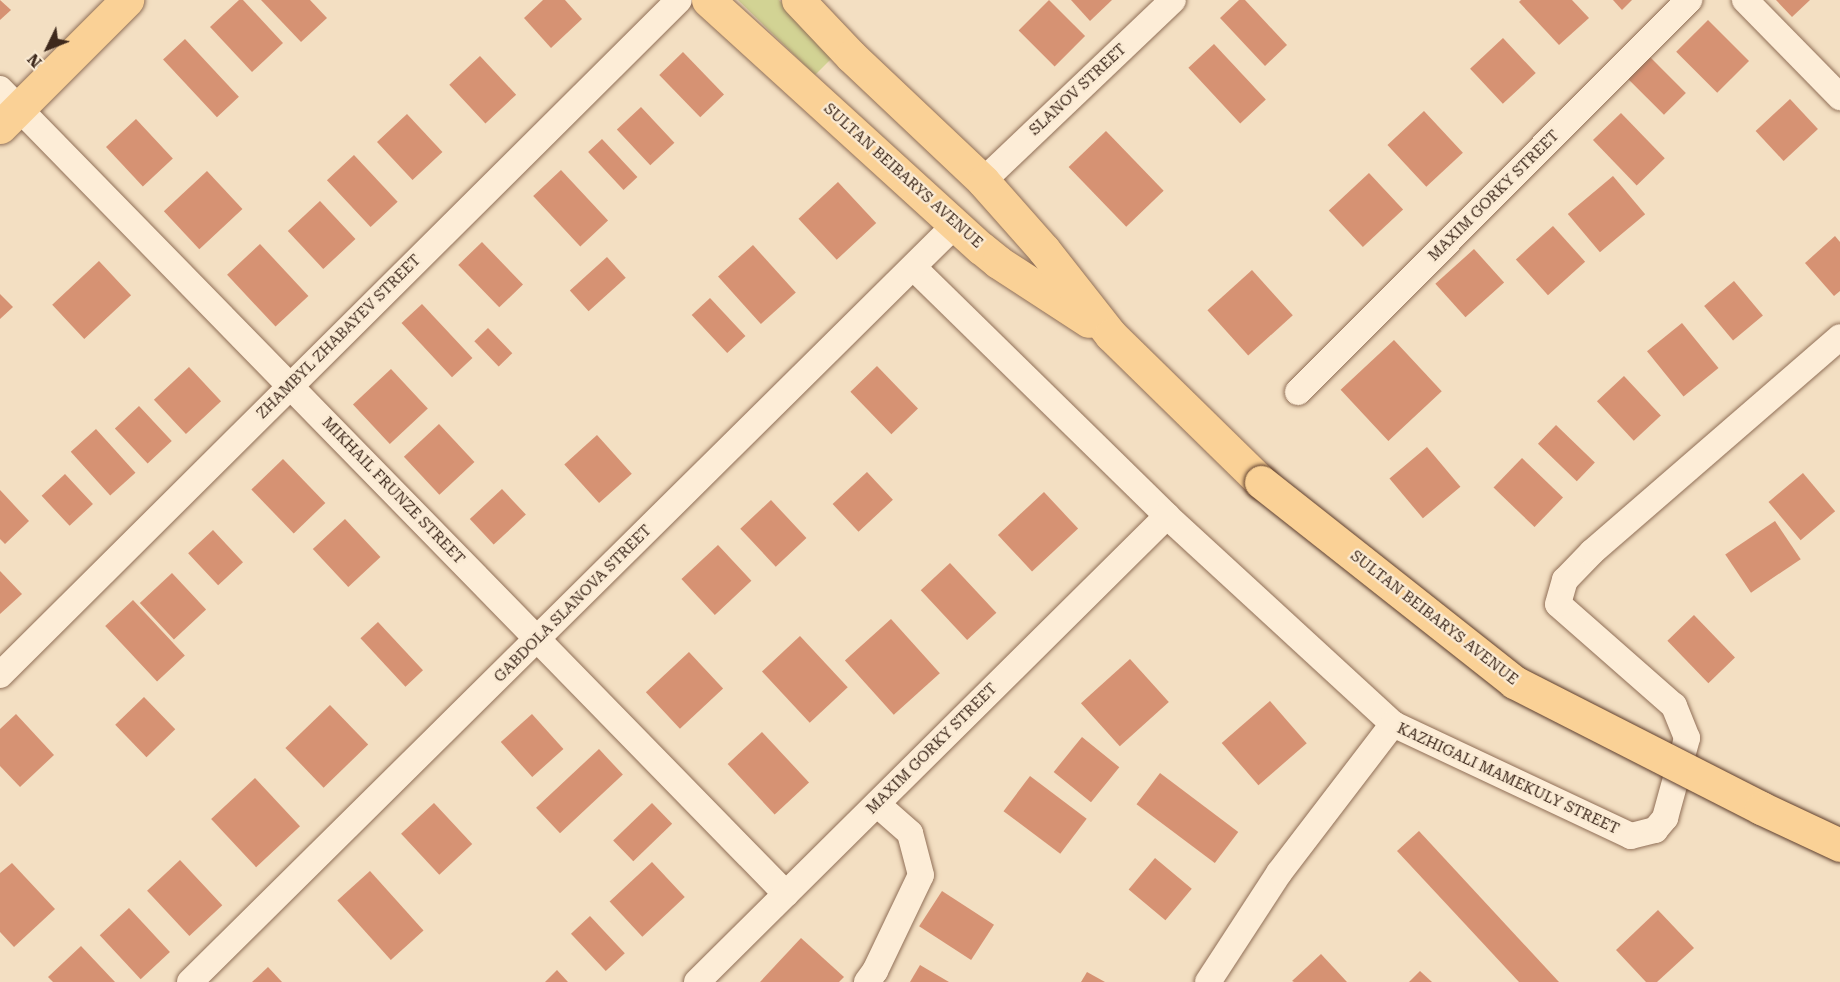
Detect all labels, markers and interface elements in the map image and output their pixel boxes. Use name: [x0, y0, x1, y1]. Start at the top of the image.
north arrow: [18, 18, 78, 78]
street label: SLANOV STREET: [1026, 41, 1130, 139]
text: N: [23, 50, 46, 72]
street label: SULTAN BEIBARYS AVENUE: [820, 100, 986, 252]
street label: MAXIM GORKY STREET: [1425, 127, 1563, 265]
street label: ZHAMBYL ZHABAYEV STREET: [253, 251, 425, 423]
street label: MIKHAIL FRUNZE STREET: [318, 414, 468, 568]
street label: GABDOLA SLANOVA STREET: [491, 522, 655, 686]
street label: SULTAN BEIBARYS AVENUE: [1347, 547, 1521, 689]
street label: MAXIM GORKY STREET: [863, 680, 1001, 818]
street label: KAZHIGALI MAMEKULY STREET: [1394, 720, 1622, 838]

